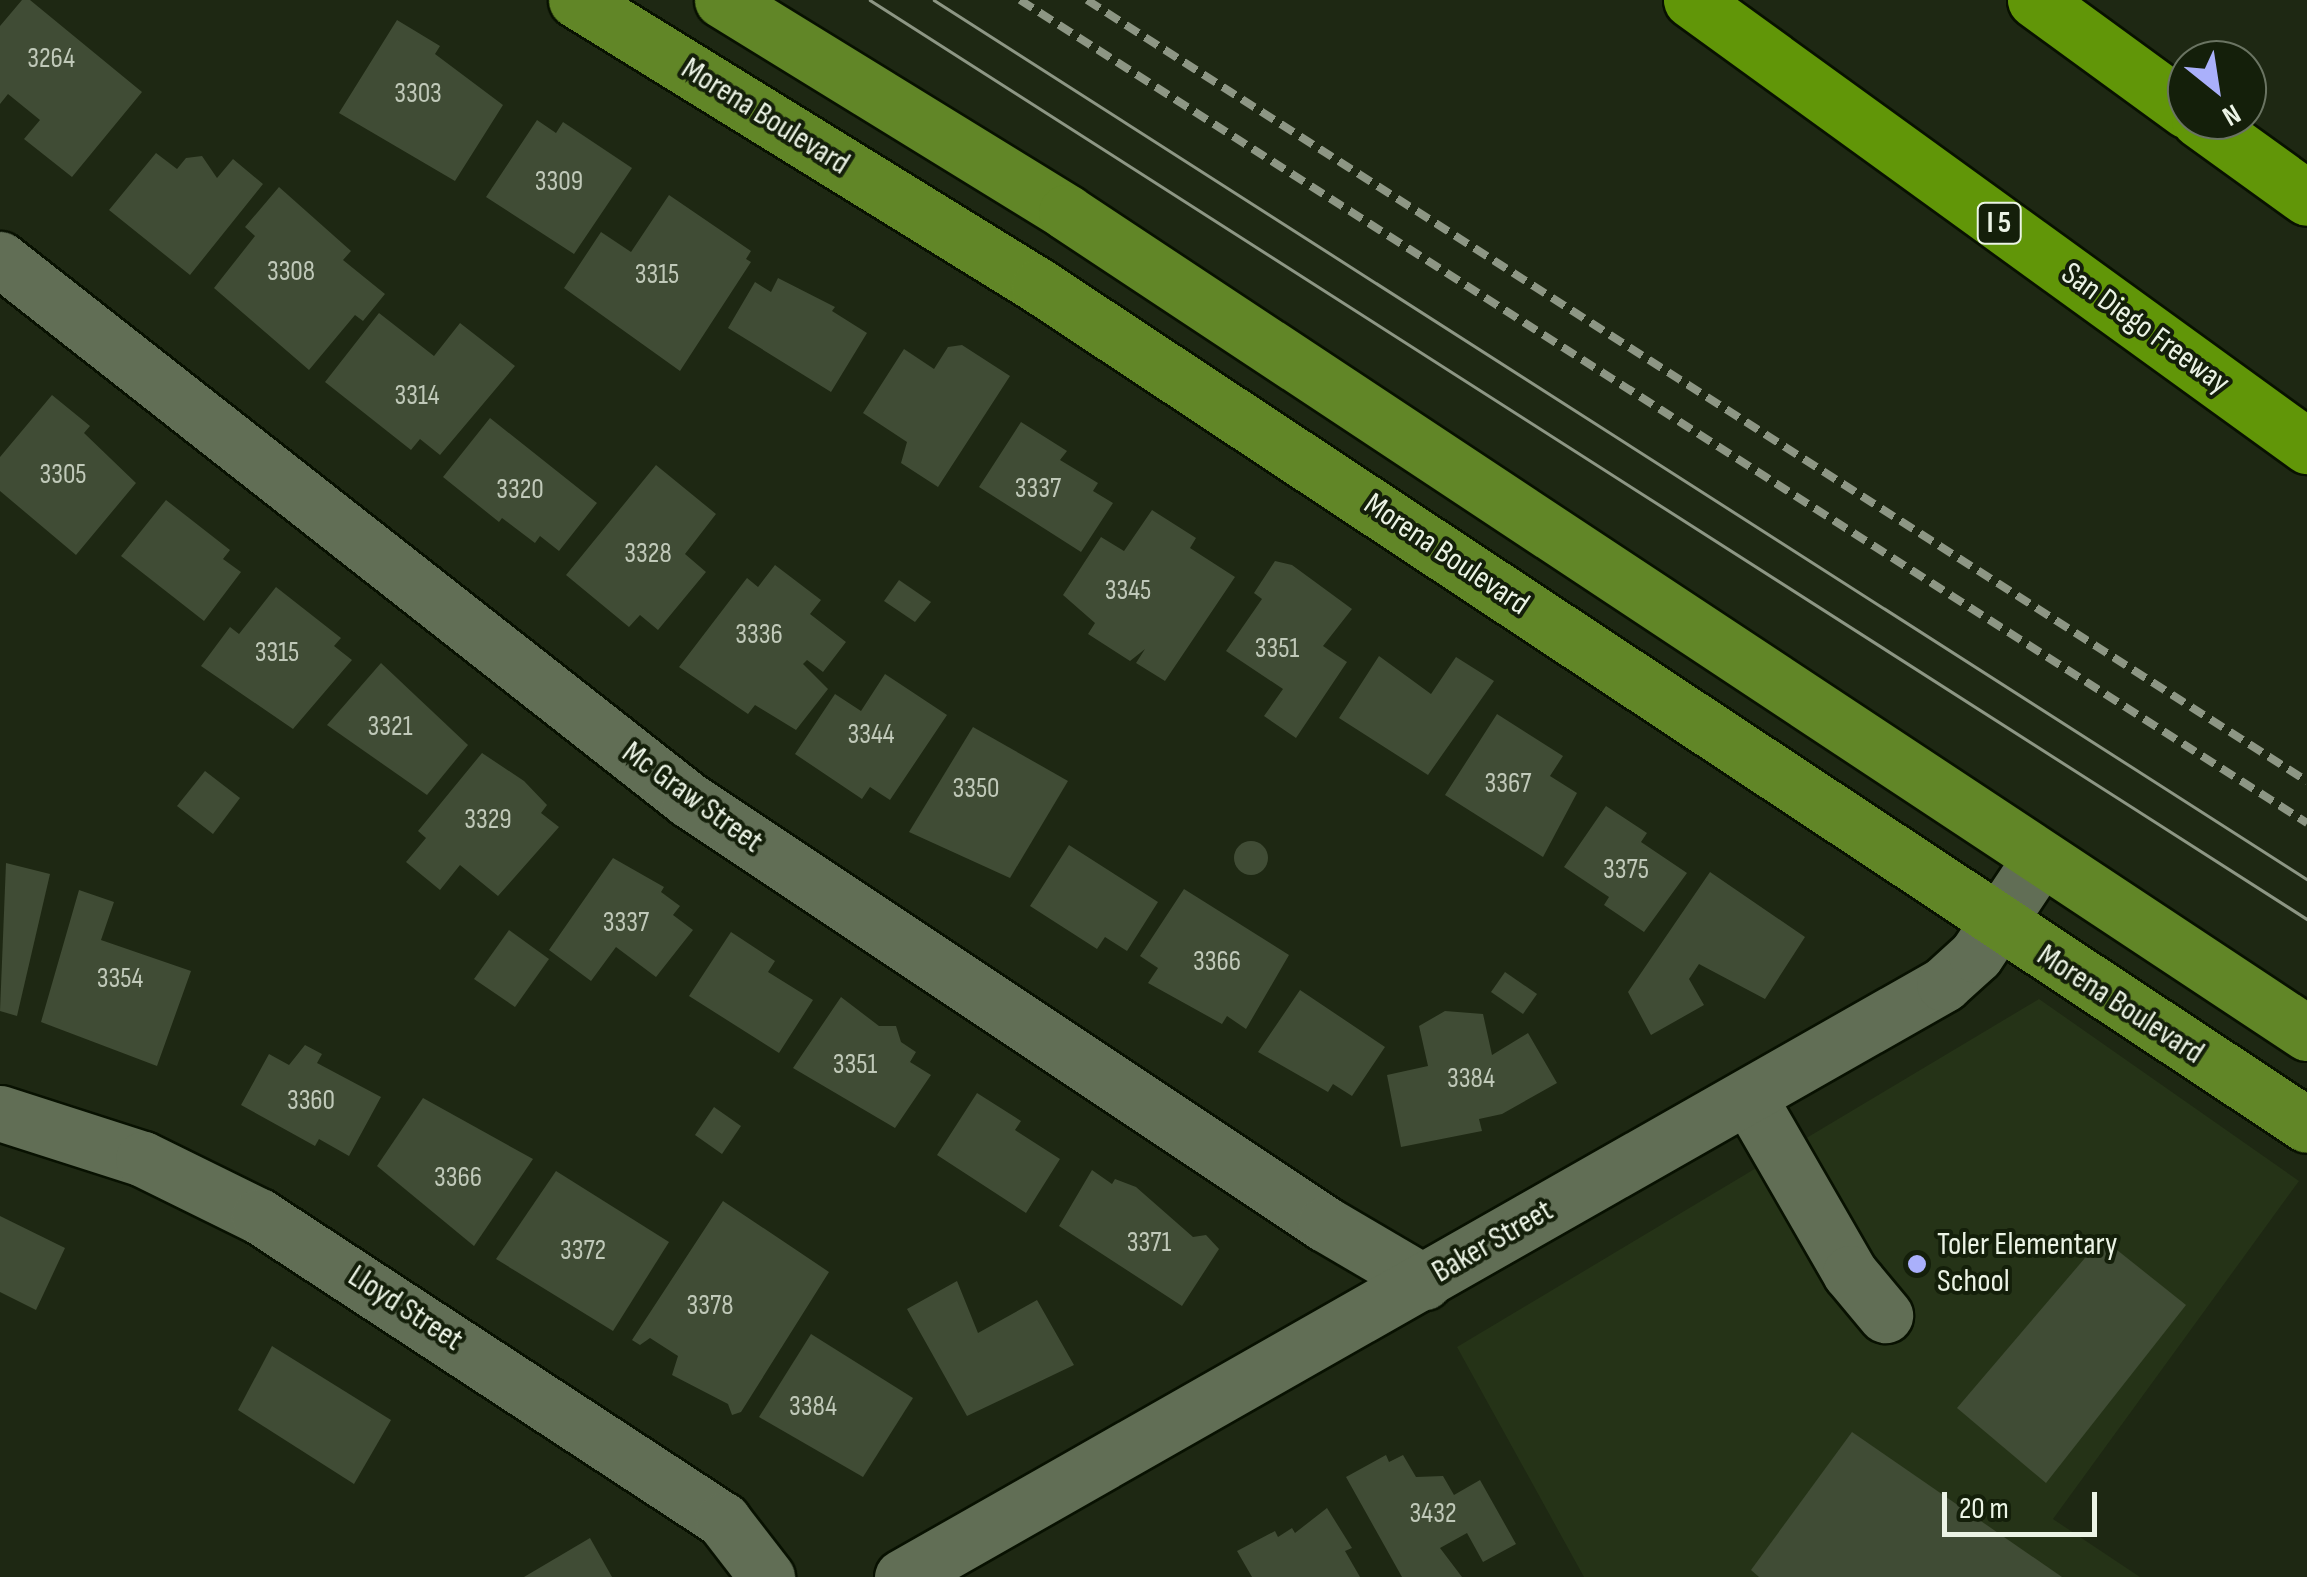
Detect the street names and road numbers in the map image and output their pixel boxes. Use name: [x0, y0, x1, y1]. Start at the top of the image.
street label: Morena Boulevard: [674, 50, 856, 184]
road number: I 5: [1976, 198, 2022, 248]
street label: San Diego Freeway: [2053, 255, 2237, 403]
street label: Morena Boulevard: [1356, 486, 1536, 624]
street label: Mc Graw Street: [614, 734, 770, 862]
street label: Morena Boulevard: [2030, 937, 2210, 1073]
street label: Baker Street: [1426, 1192, 1560, 1292]
street label: Lloyd Street: [341, 1258, 469, 1360]

